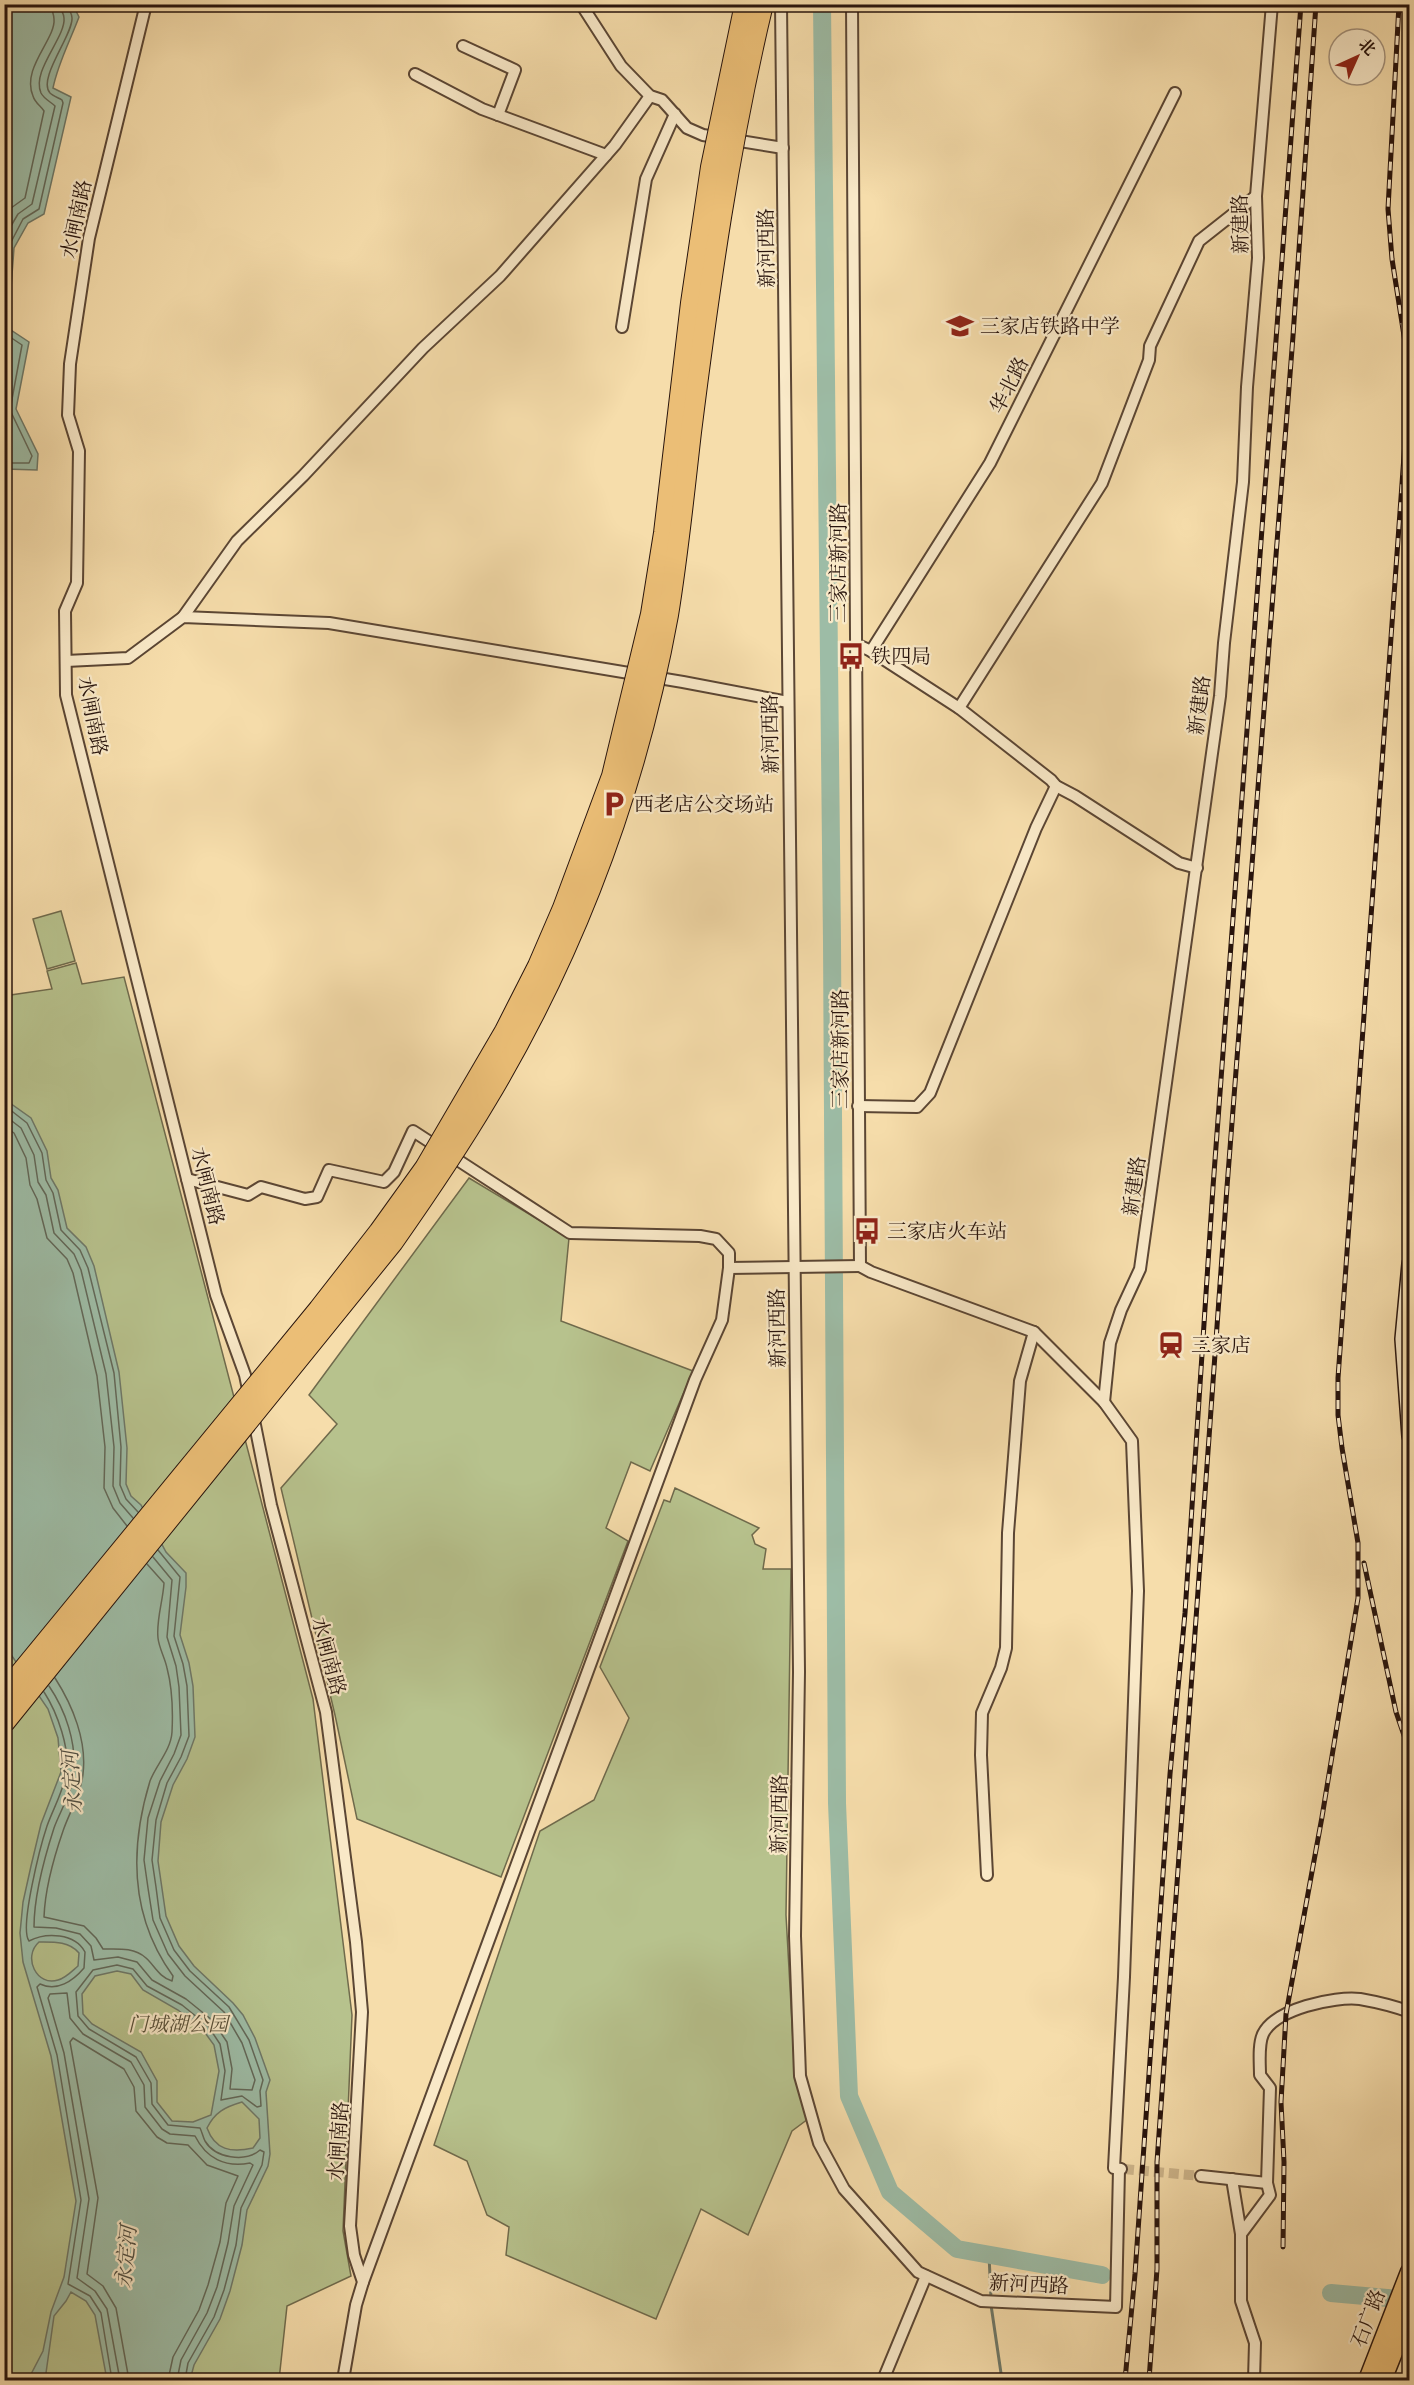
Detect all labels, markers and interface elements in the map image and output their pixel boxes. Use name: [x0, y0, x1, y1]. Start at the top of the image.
north arrow: [1327, 27, 1387, 87]
text: 北: [1354, 34, 1380, 60]
street label: 水闸南路: [56, 177, 97, 261]
street label: 新建路: [1227, 194, 1254, 254]
street label: 新河西路: [753, 208, 780, 288]
school or university icon: 三家店铁路中学: [945, 311, 975, 341]
place label: 三家店铁路中学: [980, 314, 1120, 339]
street label: 华北路: [985, 353, 1034, 418]
street label: 三家店新河路: [826, 503, 851, 623]
bus stop icon: 铁四局: [836, 641, 866, 671]
place label: 铁四局: [871, 644, 931, 669]
street label: 水闸南路: [73, 674, 112, 758]
street label: 新建路: [1183, 674, 1216, 736]
street label: 新河西路: [757, 694, 784, 774]
parking icon: 西老店公交场站: [599, 789, 629, 819]
place label: 西老店公交场站: [634, 792, 774, 817]
street label: 三家店新河路: [828, 989, 853, 1109]
street label: 水闸南路: [186, 1144, 229, 1228]
street label: 新建路: [1118, 1155, 1151, 1218]
bus stop icon: 三家店火车站: [852, 1216, 882, 1246]
place label: 三家店火车站: [887, 1219, 1007, 1244]
street label: 新河西路: [764, 1288, 791, 1368]
station icon: 三家店: [1156, 1330, 1186, 1360]
place label: 三家店: [1191, 1333, 1251, 1358]
street label: 水闸南路: [306, 1614, 351, 1698]
water label: 永定河: [57, 1746, 88, 1814]
street label: 新河西路: [766, 1774, 793, 1854]
park label: 门城湖公园: [128, 2012, 231, 2037]
street label: 水闸南路: [323, 2100, 354, 2182]
water label: 永定河: [110, 2221, 143, 2290]
street label: 新河西路: [988, 2270, 1070, 2299]
street label: 石广路: [1346, 2286, 1391, 2351]

